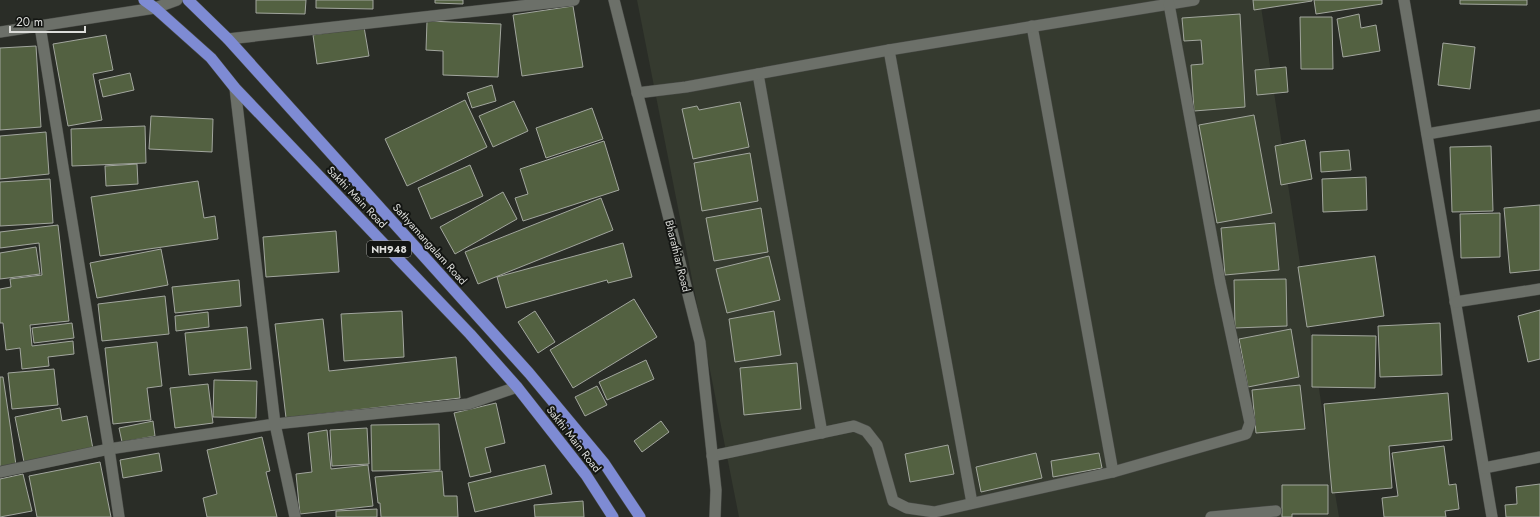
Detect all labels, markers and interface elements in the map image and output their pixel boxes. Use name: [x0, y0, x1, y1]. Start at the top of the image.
scale bar: [10, 8, 85, 34]
text: 20 m: [16, 13, 43, 31]
street label: Sakthi Main Road: [323, 162, 391, 232]
street label: Sathyamangalam Road: [389, 200, 471, 288]
street label: Bharathiar Road: [661, 218, 695, 294]
road number: NH948: [367, 241, 411, 257]
street label: Sakthi Main Road: [543, 402, 605, 476]

